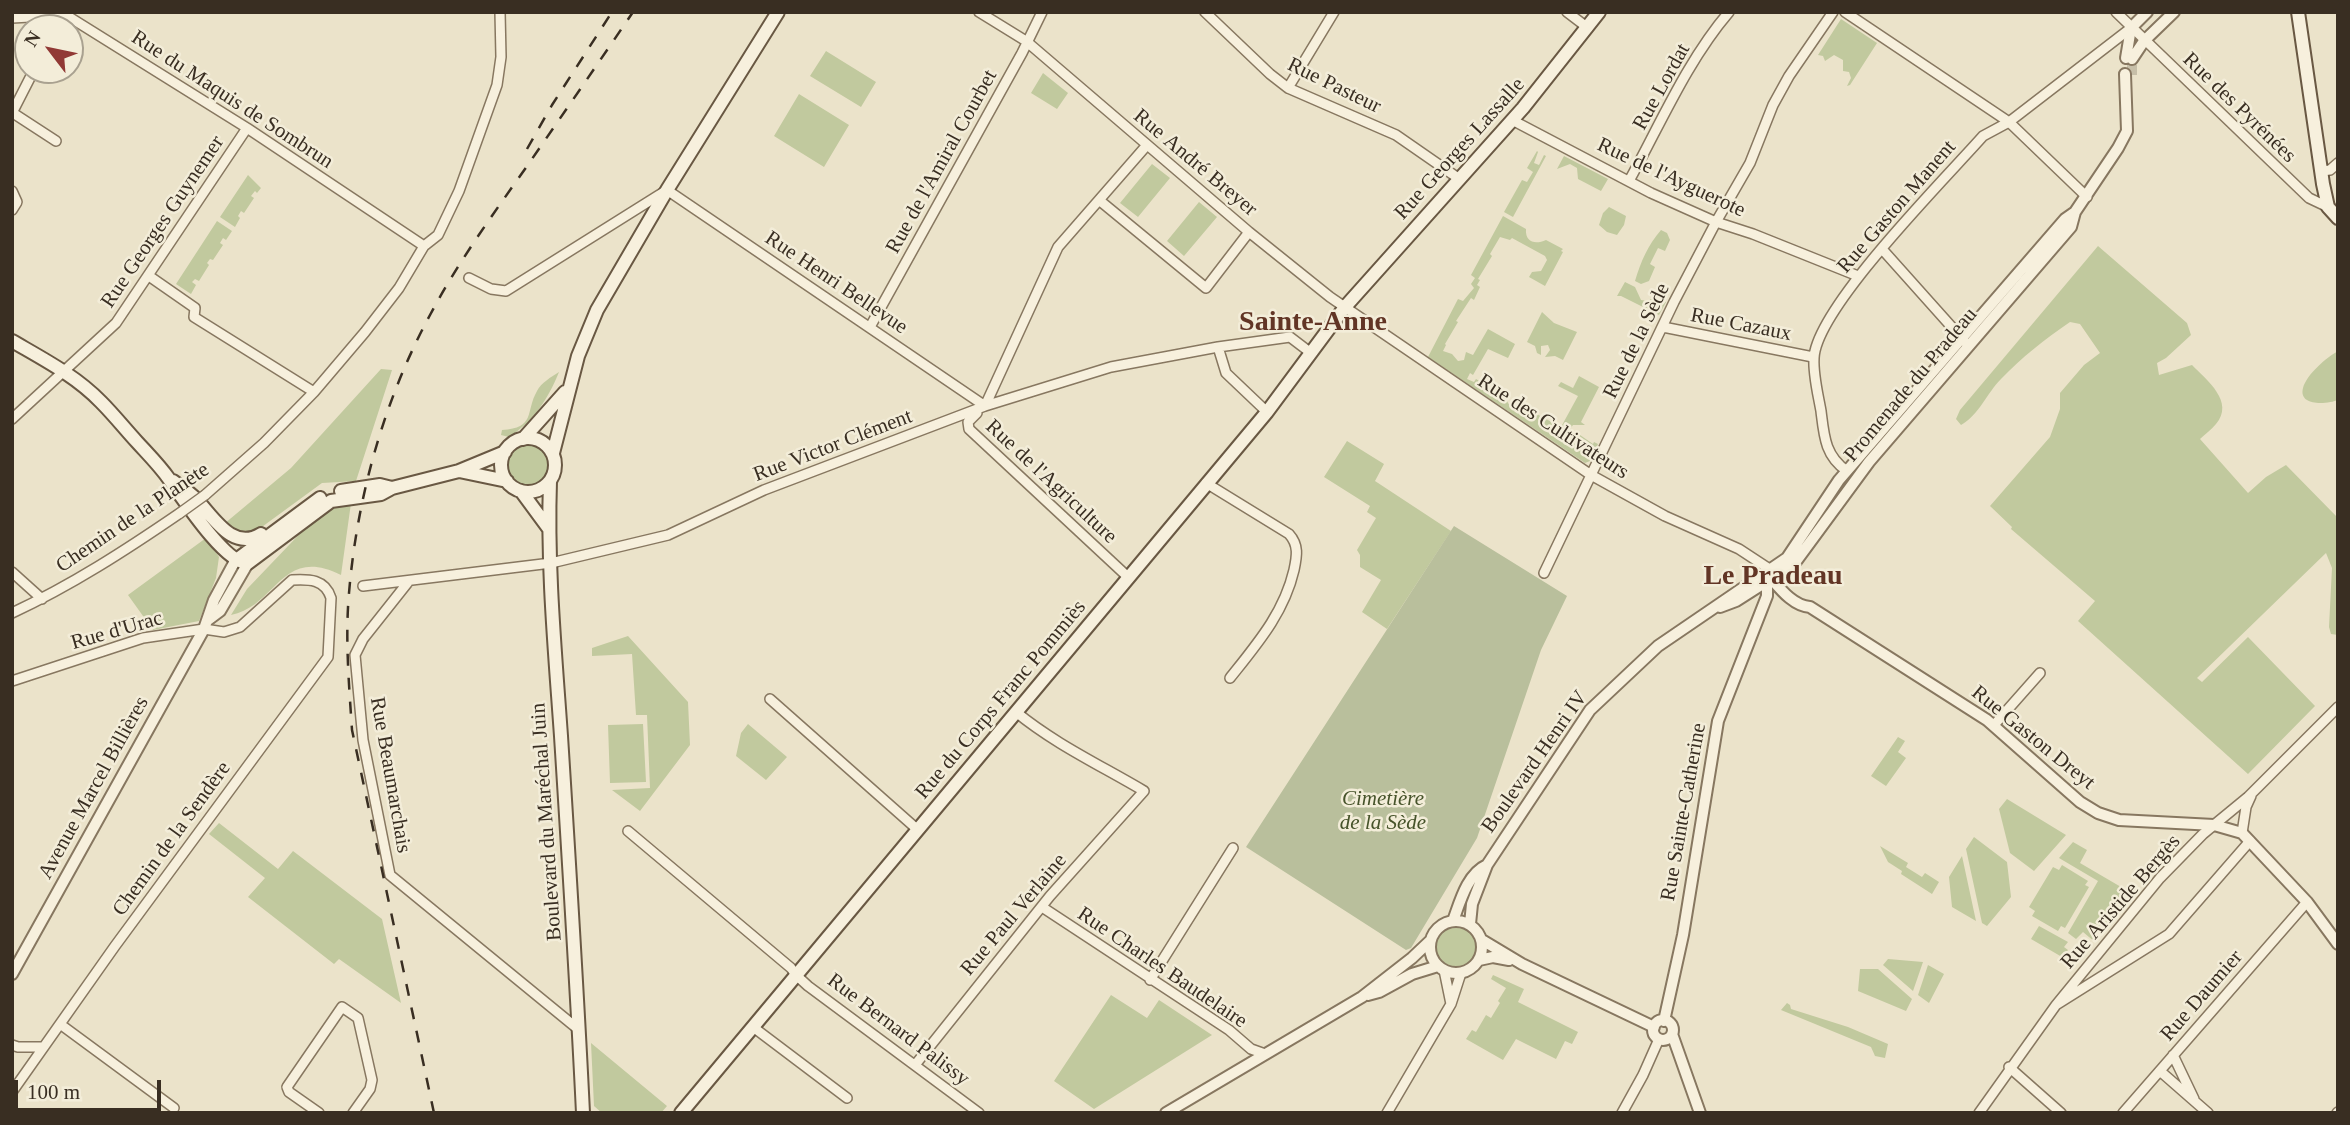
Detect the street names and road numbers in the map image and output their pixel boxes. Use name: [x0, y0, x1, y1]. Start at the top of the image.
street label: Rue du Maquis de Sombrun: [126, 25, 338, 175]
street label: Rue Lordat: [1628, 39, 1696, 135]
street label: Rue des Pyrénées: [2177, 47, 2301, 169]
street label: Rue Pasteur: [1283, 53, 1385, 119]
street label: Rue de l'Amiral Courbet: [881, 66, 1003, 258]
street label: Rue Georges Lassalle: [1390, 73, 1530, 225]
street label: Rue André Breyer: [1128, 104, 1262, 222]
street label: Rue Georges Guynemer: [96, 131, 230, 313]
street label: Rue de l'Ayguerote: [1593, 133, 1749, 223]
street label: Rue Gaston Manent: [1832, 135, 1962, 279]
street label: Rue Henri Bellevue: [760, 226, 912, 340]
street label: Rue de la Sède: [1598, 279, 1676, 403]
street label: Rue Cazaux: [1689, 303, 1793, 347]
street label: Promenade du Pradeau: [1839, 303, 1983, 467]
street label: Rue des Cultivateurs: [1473, 369, 1633, 485]
street label: Rue Victor Clément: [750, 404, 916, 488]
street label: Rue de l'Agriculture: [980, 415, 1122, 549]
street label: Chemin de la Planète: [52, 457, 214, 579]
street label: Rue du Corps Franc Pommiès: [910, 595, 1092, 805]
street label: Rue d'Urac: [68, 606, 166, 656]
street label: Rue Gaston Dreyt: [1966, 680, 2100, 796]
street label: Boulevard Henri IV: [1477, 686, 1593, 838]
street label: Avenue Marcel Billières: [33, 692, 155, 884]
street label: Rue Beaumarchais: [364, 695, 416, 855]
street label: Boulevard du Maréchal Juin: [526, 702, 568, 942]
street label: Rue Sainte-Catherine: [1656, 721, 1712, 903]
street label: Chemin de la Sendère: [107, 757, 237, 921]
street label: Rue Aristide Bergès: [2056, 830, 2186, 974]
street label: Rue Paul Verlaine: [956, 849, 1072, 981]
street label: Rue Charles Baudelaire: [1072, 902, 1252, 1034]
street label: Rue Daumier: [2156, 945, 2248, 1047]
street label: Rue Bernard Palissy: [822, 968, 974, 1092]

